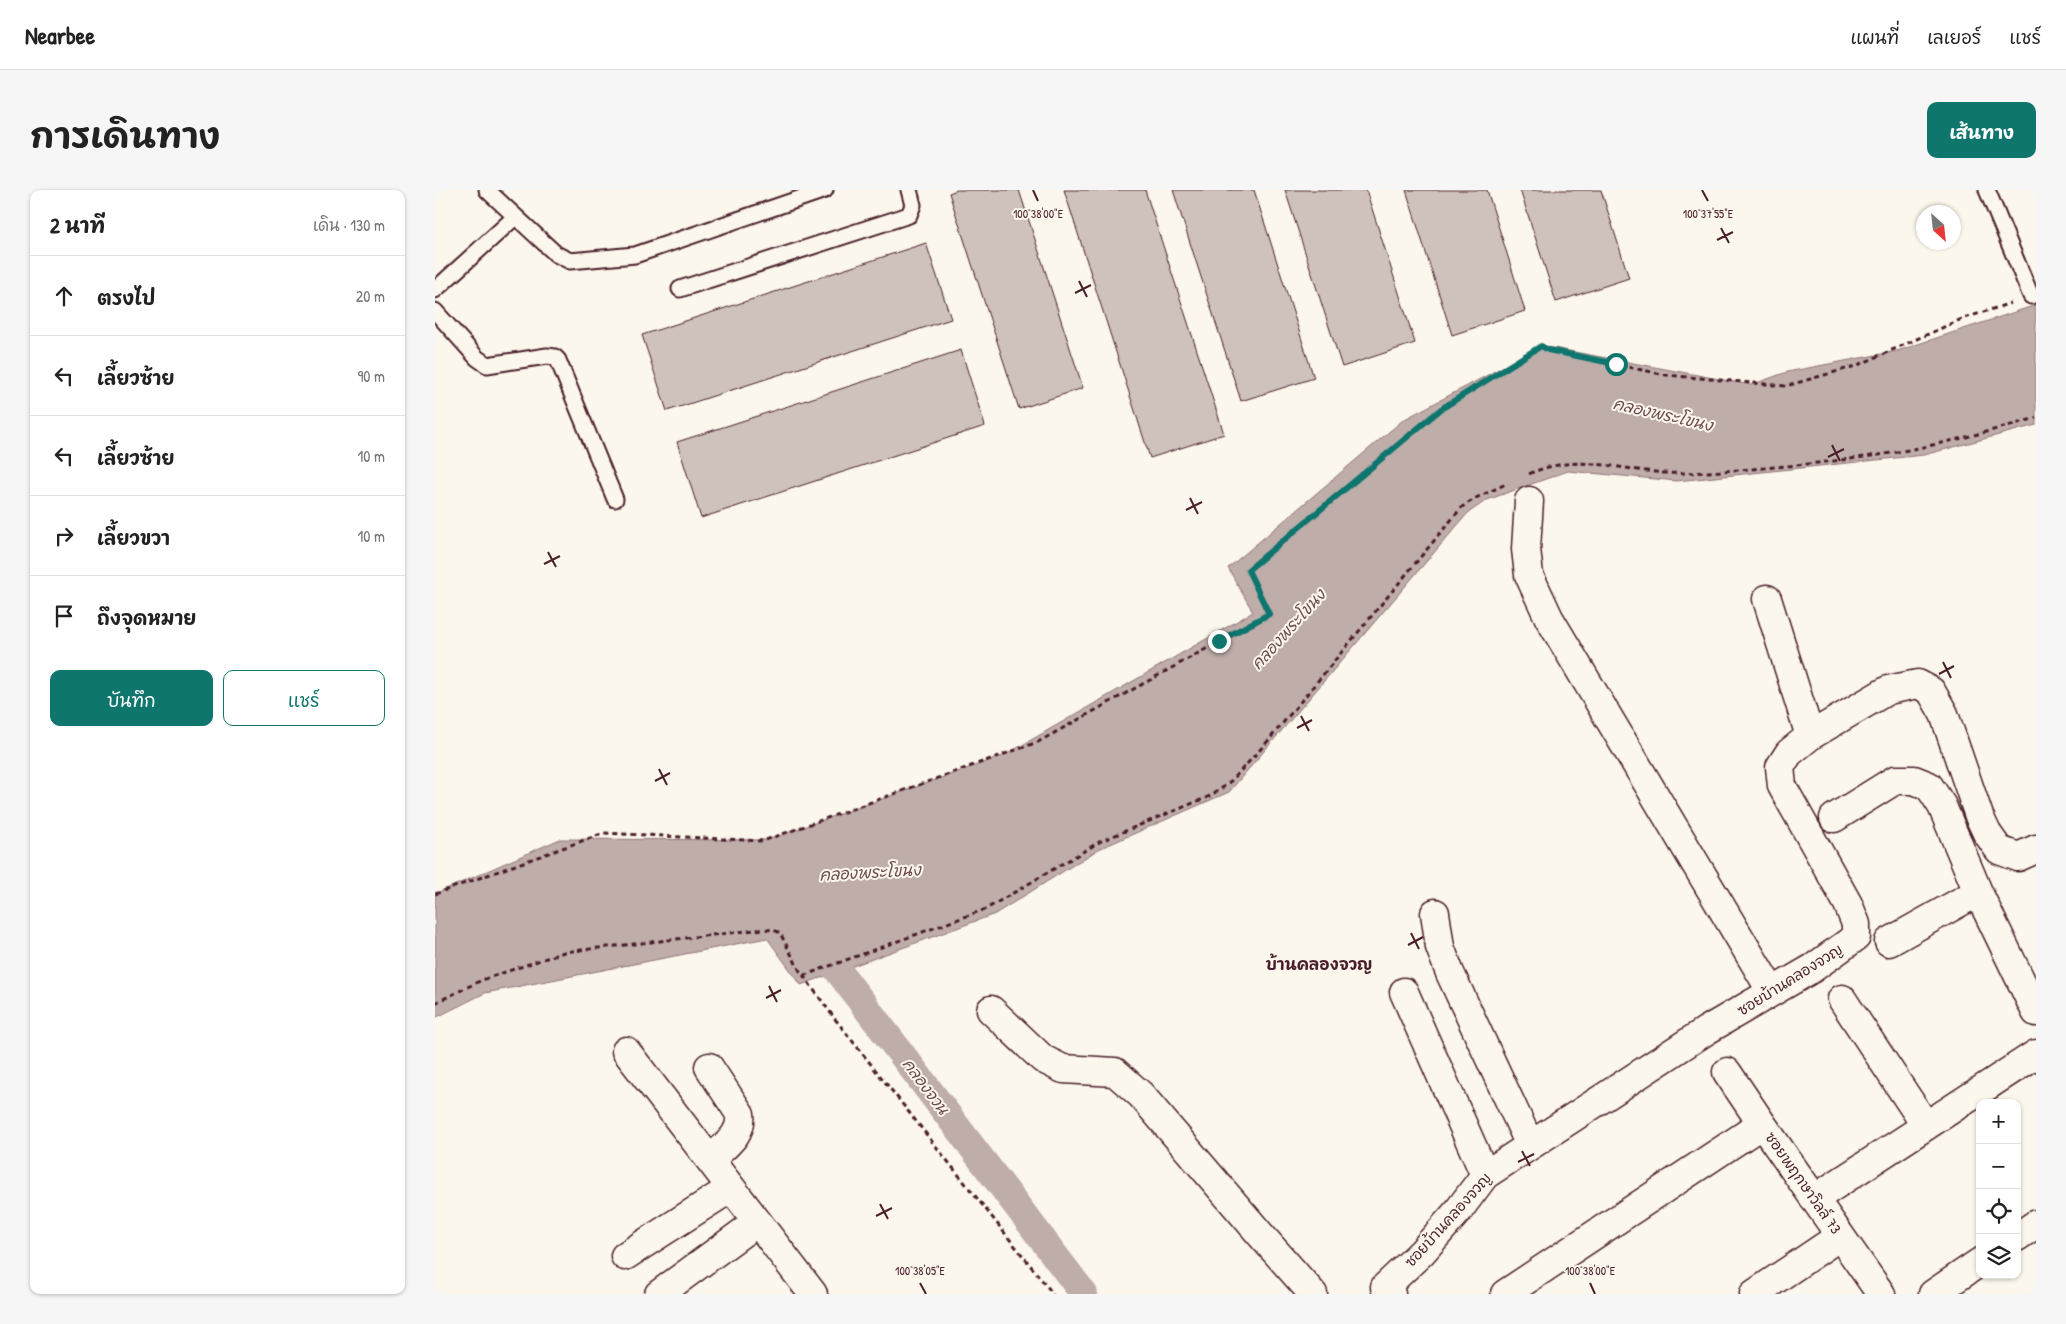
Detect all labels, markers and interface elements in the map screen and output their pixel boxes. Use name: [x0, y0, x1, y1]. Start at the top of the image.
text: Nearbee: [25, 19, 95, 51]
text: แผนที่: [1851, 25, 1899, 50]
text: เลเยอร์: [1927, 25, 1981, 50]
text: แชร์: [2009, 25, 2041, 50]
button: เส้นทาง: [1927, 102, 2036, 158]
text: การเดินทาง: [30, 112, 220, 159]
text: 100°38'00"E: [1013, 205, 1064, 222]
text: 100°37'55"E: [1683, 205, 1734, 222]
north arrow: [1916, 205, 1961, 250]
text: 2 นาที: [50, 211, 105, 240]
text: เดิน · 130 m: [313, 214, 385, 236]
icon: ahead: [50, 282, 78, 310]
text: ตรงไป: [97, 285, 155, 311]
text: 20 m: [356, 285, 385, 307]
route start: [1605, 353, 1628, 376]
icon: left: [50, 362, 78, 390]
text: เลี้ยวซ้าย: [97, 365, 174, 391]
text: 90 m: [357, 365, 385, 387]
water label: คลองพระโขนง: [1611, 392, 1716, 436]
icon: left: [50, 442, 78, 470]
text: เลี้ยวซ้าย: [97, 445, 174, 471]
text: 10 m: [357, 445, 385, 467]
icon: right: [50, 522, 78, 550]
text: เลี้ยวขวา: [97, 525, 170, 551]
text: 10 m: [357, 525, 385, 547]
water label: คลองพระโขนง: [1246, 583, 1331, 674]
icon: arrive: [50, 602, 78, 630]
text: ถึงจุดหมาย: [97, 605, 196, 631]
route end: [1208, 630, 1231, 653]
button: บันทึก: [50, 670, 213, 726]
button: แชร์: [223, 670, 385, 726]
water label: คลองพระโขนง: [819, 858, 922, 886]
street label: ซอยบ้านคลองจวญ: [1733, 939, 1846, 1020]
district label: บ้านคลองจวญ: [1266, 953, 1372, 975]
water label: คลองจวน: [898, 1053, 955, 1120]
map controls: [1976, 1099, 2021, 1279]
button: +: [1976, 1099, 2021, 1144]
street label: ซอยพฤกษาวิลล์ 73: [1760, 1128, 1847, 1238]
button: −: [1976, 1144, 2021, 1189]
street label: ซอยบ้านคลองจวญ: [1400, 1168, 1496, 1271]
button: locate: [1976, 1189, 2021, 1234]
button: layers: [1976, 1234, 2021, 1279]
text: 100°38'05"E: [895, 1262, 946, 1279]
text: 100°38'00"E: [1565, 1262, 1616, 1279]

